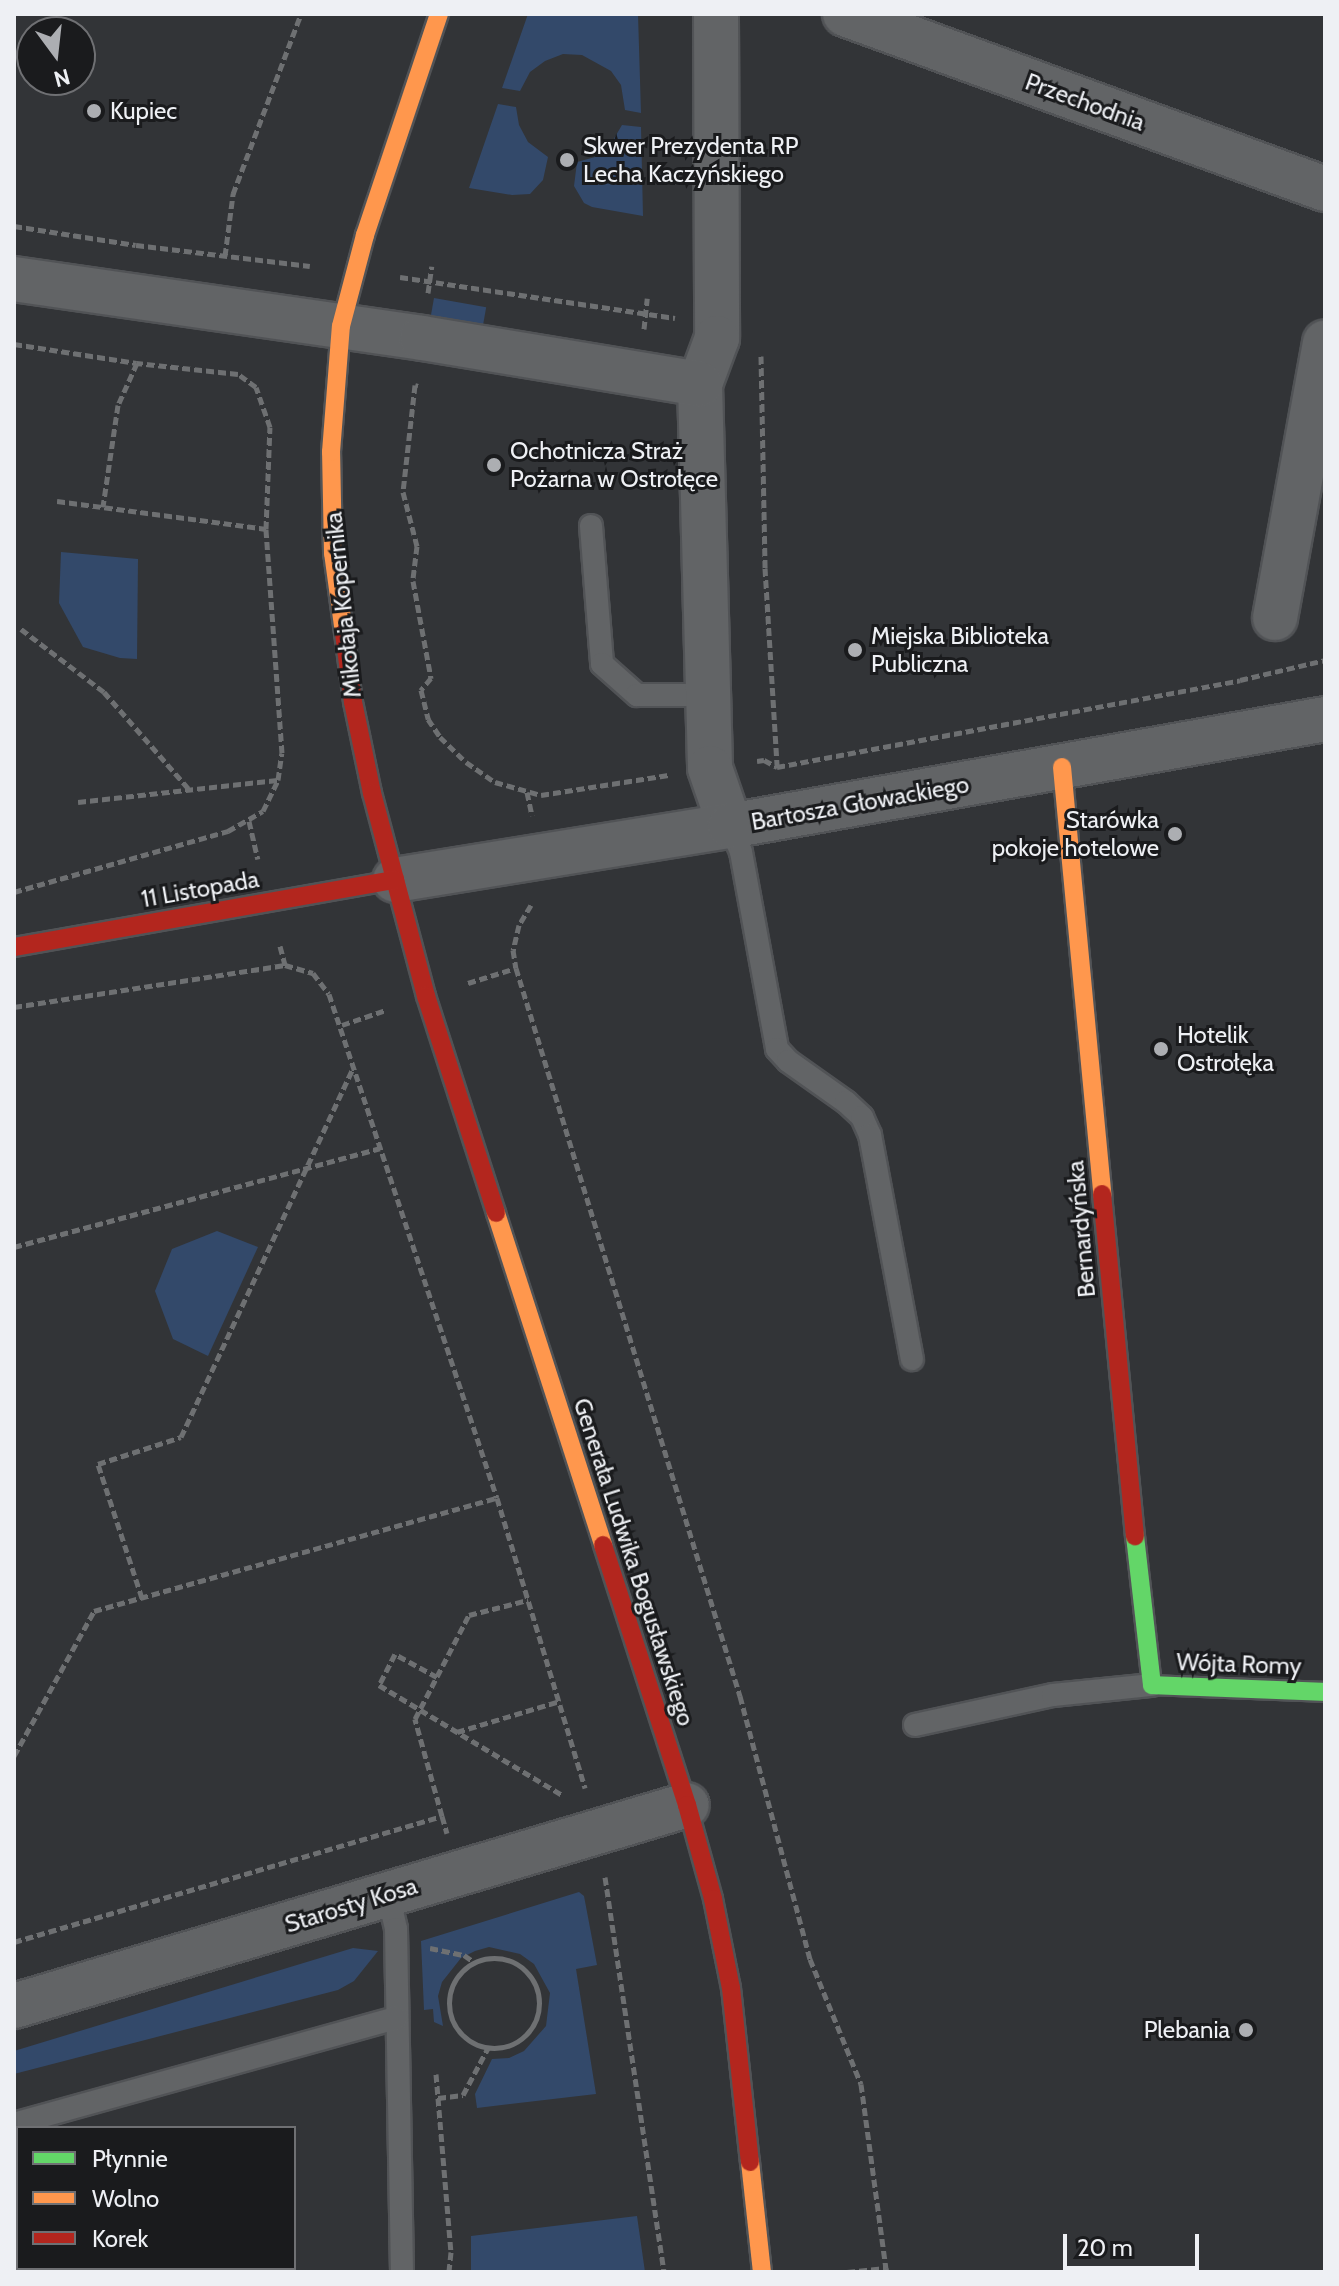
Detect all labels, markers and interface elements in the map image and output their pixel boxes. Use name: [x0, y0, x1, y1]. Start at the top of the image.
north arrow: [16, 16, 96, 96]
text: N: [51, 63, 73, 93]
street label: Przechodnia: [1021, 67, 1149, 137]
place label: Kupiec: [110, 97, 177, 125]
marker: Kupiec: [85, 102, 103, 120]
place label: Skwer Prezydenta RP Lecha Kaczyńskiego: [583, 132, 798, 188]
marker: Skwer Prezydenta RP Lecha Kaczyńskiego: [558, 151, 576, 169]
place label: Ochotnicza Straż Pożarna w Ostrołęce: [510, 437, 718, 493]
marker: Ochotnicza Straż Pożarna w Ostrołęce: [485, 456, 503, 474]
street label: Mikołaja Kopernika: [319, 511, 367, 699]
place label: Miejska Biblioteka Publiczna: [871, 622, 1049, 678]
marker: Miejska Biblioteka Publiczna: [846, 641, 864, 659]
street label: Bartosza Głowackiego: [749, 770, 971, 836]
place label: Starówka pokoje hotelowe: [992, 806, 1159, 862]
marker: Starówka pokoje hotelowe: [1166, 825, 1184, 843]
street label: 11 Listopada: [139, 864, 261, 914]
place label: Hotelik Ostrołęka: [1177, 1021, 1274, 1077]
marker: Hotelik Ostrołęka: [1152, 1040, 1170, 1058]
street label: Bernardyńska: [1061, 1159, 1101, 1299]
street label: Generała Ludwika Bogusławskiego: [567, 1395, 701, 1729]
street label: Wójta Romy: [1176, 1647, 1302, 1681]
street label: Starosty Kosa: [281, 1871, 421, 1939]
place label: Plebania: [1144, 2016, 1230, 2044]
marker: Plebania: [1237, 2021, 1255, 2039]
legend: [16, 2126, 296, 2270]
text: Płynnie: [92, 2144, 168, 2173]
text: Wolno: [92, 2184, 159, 2213]
scale bar: [1067, 2218, 1203, 2268]
text: Korek: [92, 2224, 148, 2253]
text: 20 m: [1077, 2233, 1133, 2262]

